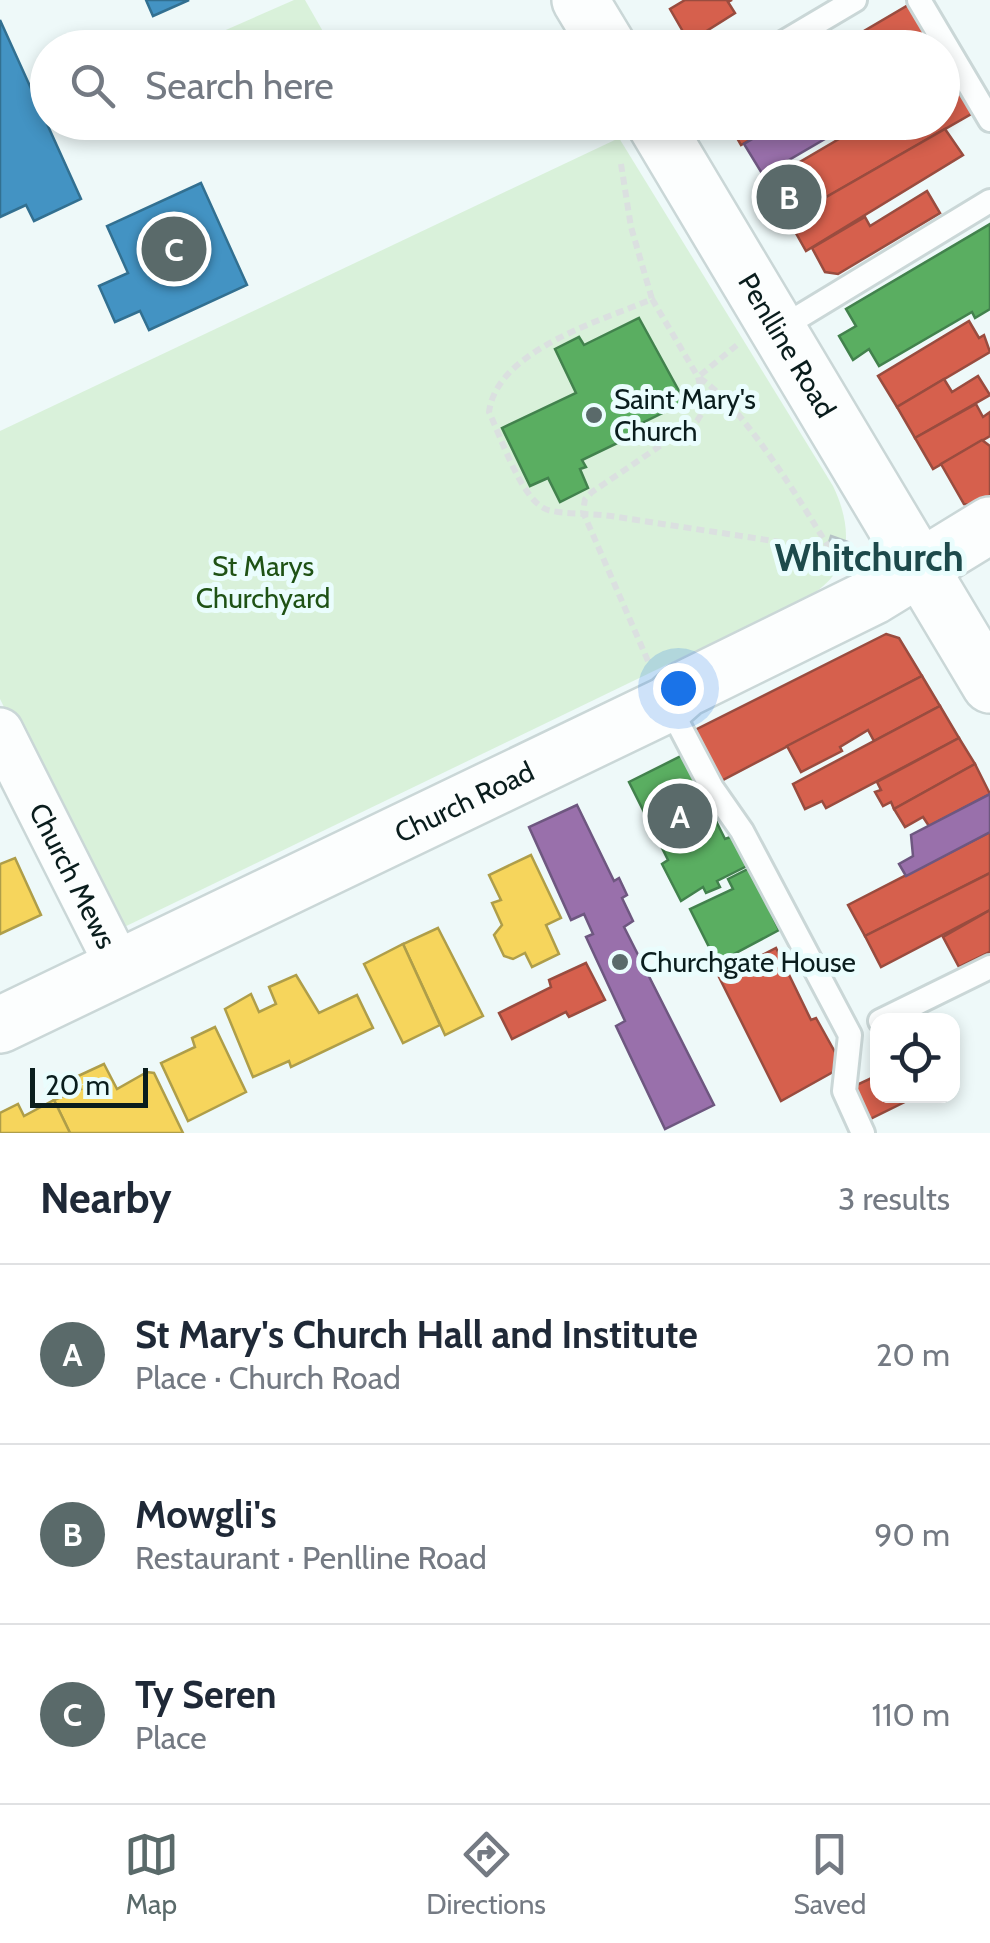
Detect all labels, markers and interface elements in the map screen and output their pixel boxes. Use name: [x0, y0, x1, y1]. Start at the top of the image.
search box: [30, 30, 960, 140]
icon: search: [65, 58, 120, 113]
text: Search here: [145, 62, 334, 109]
pin: B: [756, 160, 822, 234]
pin: C: [142, 212, 206, 286]
street label: Penlline Road: [731, 267, 843, 423]
place label: Saint Mary's Church: [614, 382, 756, 448]
marker: Saint Mary's Church: [583, 404, 605, 426]
district label: Whitchurch: [774, 534, 964, 581]
park label: St Marys Churchyard: [196, 549, 330, 615]
your location: [653, 663, 704, 714]
street label: Church Road: [389, 754, 539, 850]
pin: A: [648, 778, 712, 854]
street label: Church Mews: [22, 797, 124, 954]
place label: Churchgate House: [640, 945, 856, 979]
marker: Churchgate House: [609, 951, 631, 973]
map controls: [870, 1013, 960, 1103]
button: locate: [870, 1013, 960, 1103]
scale bar: [30, 1063, 148, 1108]
text: 20 m: [45, 1068, 110, 1102]
text: Nearby: [40, 1172, 172, 1224]
text: 3 results: [838, 1179, 950, 1218]
text: St Mary's Church Hall and Institute: [135, 1311, 698, 1358]
text: A: [62, 1335, 83, 1374]
text: 20 m: [876, 1335, 950, 1374]
text: Place · Church Road: [135, 1358, 401, 1397]
text: Mowgli's: [135, 1491, 276, 1538]
text: B: [62, 1515, 83, 1554]
text: 90 m: [874, 1515, 950, 1554]
text: Restaurant · Penlline Road: [135, 1538, 487, 1577]
text: Ty Seren: [135, 1671, 276, 1718]
text: C: [63, 1695, 82, 1734]
text: 110 m: [872, 1695, 950, 1734]
text: Place: [135, 1718, 207, 1757]
tab: Map: [124, 1827, 179, 1921]
tab: Directions: [426, 1827, 546, 1921]
tab: Saved: [794, 1827, 866, 1921]

